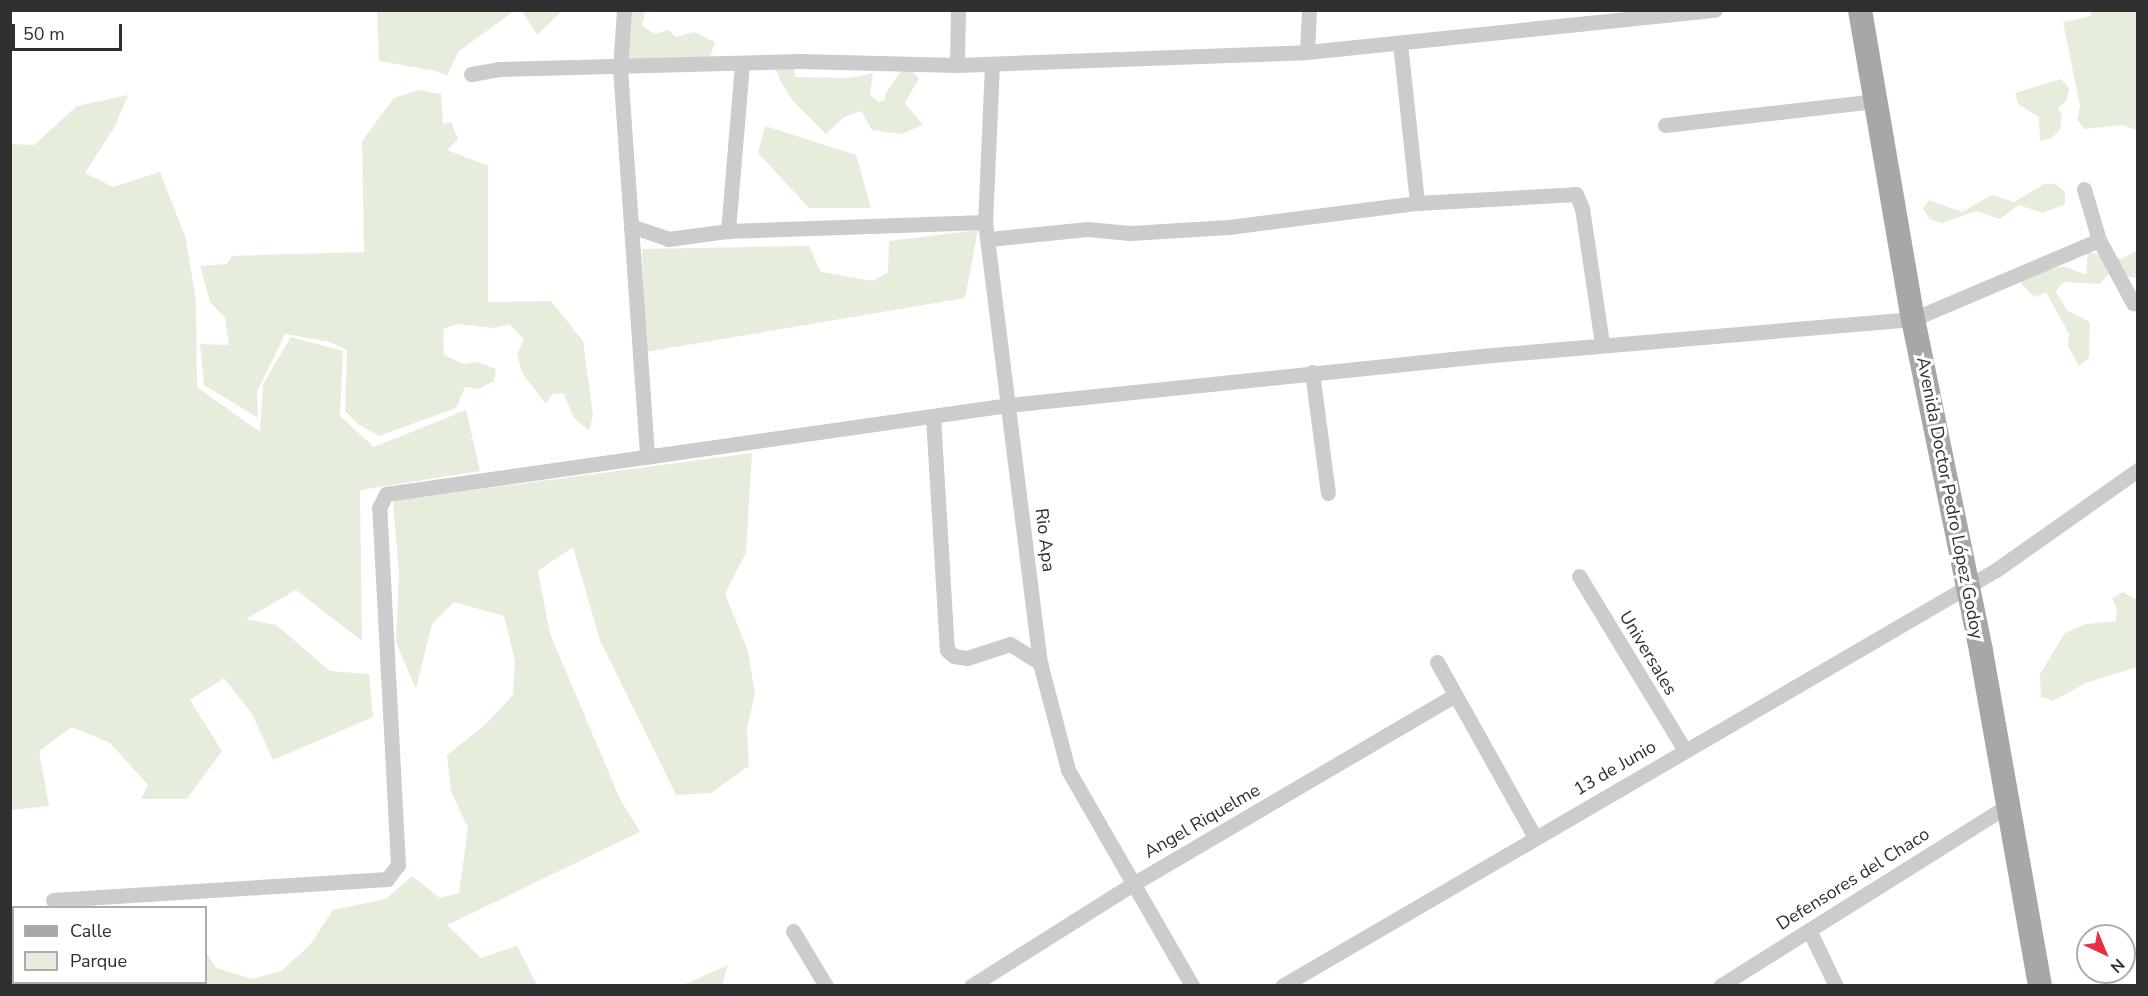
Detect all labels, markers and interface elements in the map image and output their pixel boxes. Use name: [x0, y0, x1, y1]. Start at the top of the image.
scale bar: [15, 12, 124, 50]
text: 50 m: [23, 22, 65, 46]
street label: Avenida Doctor Pedro López Godoy: [1912, 355, 1988, 641]
street label: Rio Apa: [1030, 507, 1060, 573]
street label: Universales: [1614, 607, 1682, 699]
street label: 13 de Junio: [1570, 736, 1660, 800]
street label: Angel Riquelme: [1140, 779, 1264, 863]
street label: Defensores del Chaco: [1772, 823, 1934, 935]
legend: [12, 906, 207, 984]
text: Calle: [70, 919, 112, 943]
north arrow: [2076, 924, 2136, 984]
text: Parque: [70, 949, 127, 973]
text: N: [2105, 953, 2129, 978]

